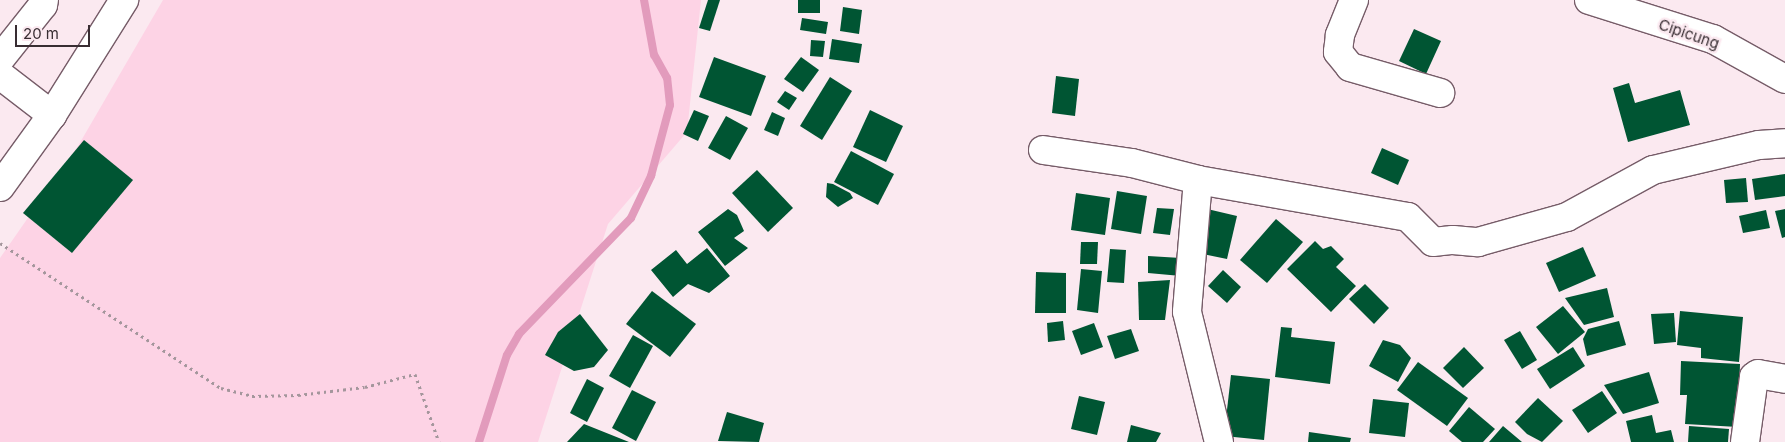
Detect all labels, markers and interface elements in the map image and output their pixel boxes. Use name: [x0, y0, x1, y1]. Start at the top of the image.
scale bar: [18, 15, 92, 47]
street label: Cipicung: [1656, 15, 1722, 53]
text: 20 m: [23, 24, 59, 43]

